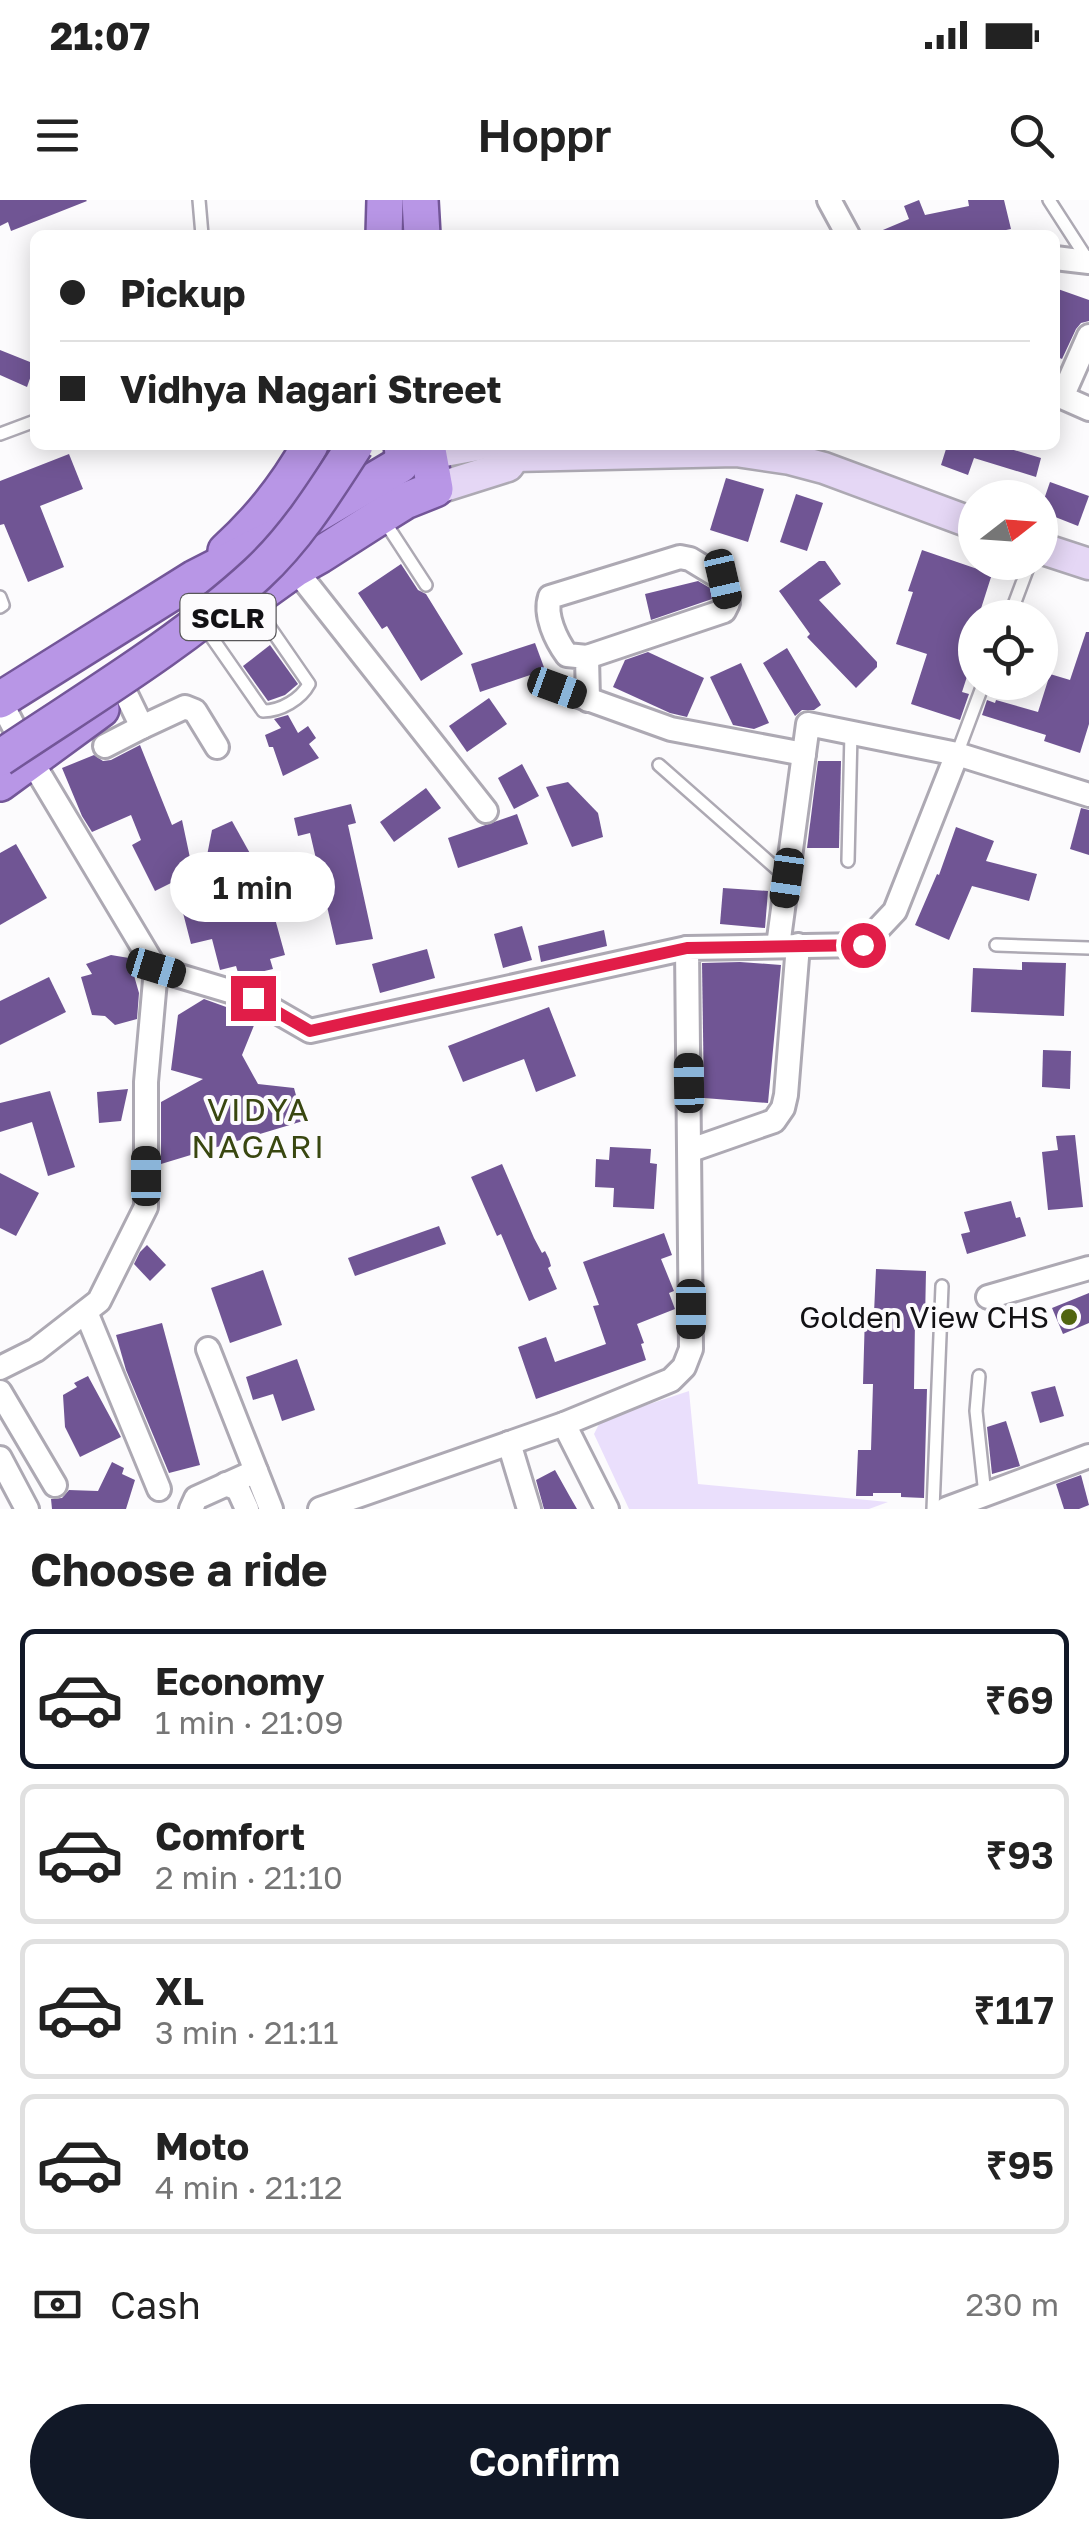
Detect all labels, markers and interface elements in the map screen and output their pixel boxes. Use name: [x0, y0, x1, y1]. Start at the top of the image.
text: 21:07: [50, 13, 150, 58]
icon: menu: [30, 108, 85, 163]
text: Hoppr: [477, 108, 612, 162]
icon: search: [1004, 108, 1059, 163]
text: Pickup: [120, 270, 246, 315]
text: Vidhya Nagari Street: [120, 366, 502, 411]
north arrow: [958, 480, 1058, 580]
map controls: [958, 480, 1058, 700]
car: [702, 546, 744, 612]
road number: SCLR: [180, 594, 276, 640]
button: locate: [958, 600, 1058, 700]
car: [524, 664, 590, 712]
car: [768, 846, 806, 910]
callout: 1 min: [170, 853, 336, 923]
text: 1 min: [212, 868, 293, 906]
route start: [841, 923, 886, 968]
car: [123, 945, 189, 991]
route end: [231, 976, 276, 1021]
car: [673, 1053, 705, 1113]
district label: VIDYA NAGARI: [191, 1090, 327, 1165]
car: [131, 1146, 161, 1206]
car: [676, 1279, 706, 1339]
place label: Golden View CHS: [799, 1299, 1049, 1335]
marker: Golden View CHS: [1058, 1306, 1080, 1328]
text: Choose a ride: [30, 1542, 328, 1596]
icon: car: [35, 1654, 125, 1744]
text: Economy: [155, 1658, 324, 1703]
text: ₹69: [985, 1677, 1054, 1722]
text: 1 min · 21:09: [155, 1703, 344, 1741]
icon: car: [35, 1809, 125, 1899]
text: Comfort: [155, 1813, 305, 1858]
text: ₹93: [986, 1832, 1054, 1877]
text: 2 min · 21:10: [155, 1858, 343, 1896]
icon: car: [35, 1964, 125, 2054]
text: XL: [155, 1968, 204, 2013]
text: ₹117: [973, 1987, 1054, 2032]
text: 3 min · 21:11: [155, 2013, 339, 2051]
icon: car: [35, 2119, 125, 2209]
text: Moto: [155, 2123, 249, 2168]
text: ₹95: [986, 2142, 1054, 2187]
text: 4 min · 21:12: [155, 2168, 342, 2206]
icon: cash: [30, 2277, 85, 2332]
text: Cash: [110, 2282, 201, 2327]
text: 230 m: [966, 2285, 1059, 2323]
button: Confirm: [30, 2404, 1059, 2519]

